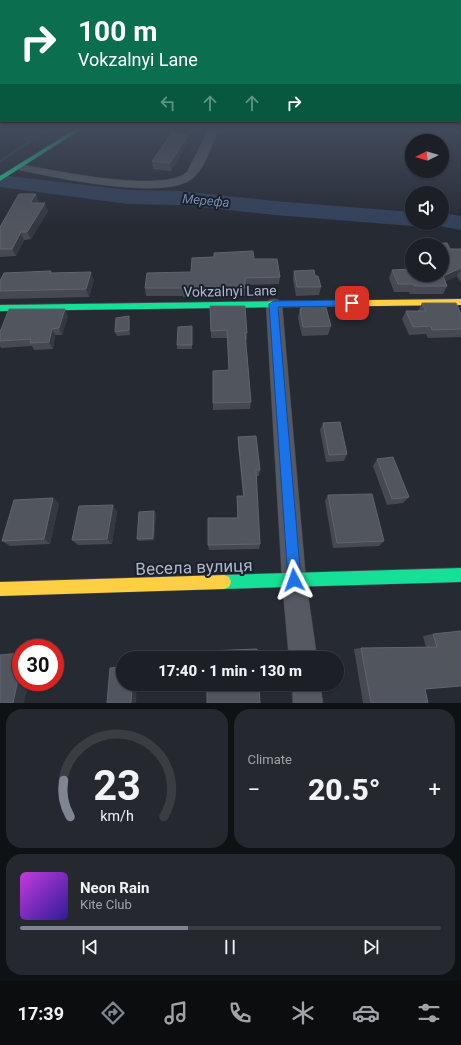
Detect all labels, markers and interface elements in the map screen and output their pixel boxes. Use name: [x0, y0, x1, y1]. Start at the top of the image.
text: 100 m: [78, 15, 157, 48]
icon: right: [12, 16, 64, 68]
text: Vokzalnyi Lane: [78, 49, 198, 70]
icon: left: [157, 92, 179, 114]
icon: ahead: [199, 92, 221, 114]
icon: ahead: [241, 92, 263, 114]
icon: right: [283, 92, 305, 114]
north arrow: [405, 134, 449, 178]
map controls: [405, 134, 449, 282]
button: sound: [405, 186, 449, 230]
water label: Мерефа: [182, 191, 230, 210]
button: search: [405, 238, 449, 282]
street label: Vokzalnyi Lane: [183, 282, 277, 300]
pin: [335, 286, 369, 320]
icon: arrive: [341, 292, 363, 314]
street label: Весела вулиця: [135, 555, 253, 579]
position arrow: [273, 559, 315, 601]
speed limit sign: 30: [12, 639, 64, 691]
text: 17:40 · 1 min · 130 m: [158, 662, 302, 680]
text: Climate: [248, 752, 292, 767]
text: 23: [93, 760, 141, 809]
text: 20.5°: [308, 772, 381, 807]
text: −: [248, 777, 260, 802]
text: +: [429, 777, 441, 802]
text: km/h: [100, 807, 134, 823]
text: Neon Rain: [80, 879, 149, 897]
text: Kite Club: [80, 897, 132, 912]
icon: previous: [79, 936, 101, 958]
icon: pause: [219, 936, 241, 958]
icon: next: [360, 936, 382, 958]
icon: directions: [99, 999, 127, 1027]
icon: music: [162, 999, 190, 1027]
icon: phone: [226, 999, 254, 1027]
icon: climate: [289, 999, 317, 1027]
icon: car: [352, 999, 380, 1027]
icon: filters: [415, 999, 443, 1027]
text: 17:39: [18, 1003, 64, 1024]

